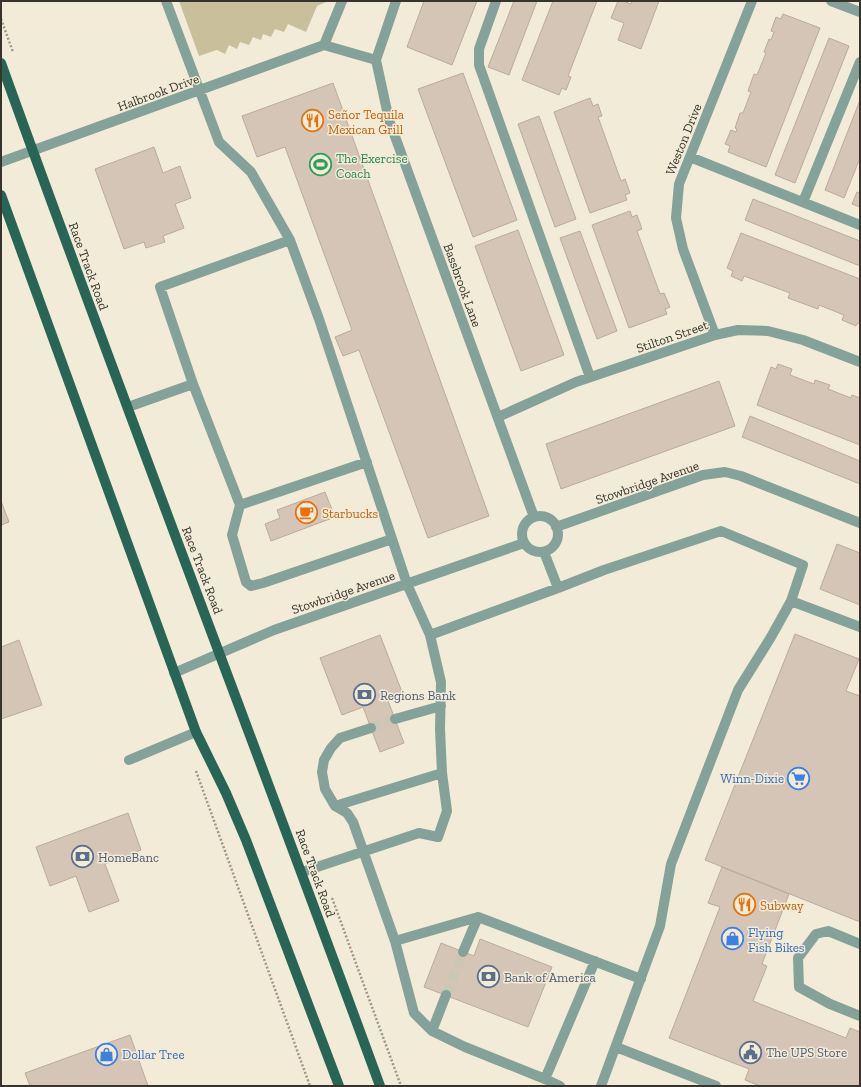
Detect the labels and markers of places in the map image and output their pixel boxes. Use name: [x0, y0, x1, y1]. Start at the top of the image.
place label: Señor Tequila Mexican Grill: [328, 107, 405, 137]
restaurant icon: Señor Tequila Mexican Grill: [300, 108, 326, 134]
place label: The Exercise Coach: [336, 151, 408, 181]
sports icon: The Exercise Coach: [308, 152, 334, 178]
cafe icon: Starbucks: [293, 500, 319, 526]
place label: Starbucks: [322, 506, 378, 521]
bank icon: Regions Bank: [351, 682, 377, 708]
place label: Regions Bank: [380, 688, 456, 703]
supermarket icon: Winn-Dixie: [786, 765, 812, 791]
place label: Winn-Dixie: [720, 771, 784, 786]
bank icon: HomeBanc: [69, 844, 95, 870]
place label: HomeBanc: [98, 850, 159, 865]
restaurant icon: Subway: [732, 892, 758, 918]
place label: Subway: [760, 898, 804, 913]
place label: Flying Fish Bikes: [748, 925, 805, 955]
shop icon: Flying Fish Bikes: [720, 926, 746, 952]
bank icon: Bank of America: [475, 964, 501, 990]
place label: Bank of America: [504, 970, 597, 985]
public building icon: The UPS Store: [738, 1039, 764, 1065]
shop icon: Dollar Tree: [94, 1041, 120, 1067]
place label: The UPS Store: [766, 1045, 847, 1060]
place label: Dollar Tree: [122, 1047, 185, 1062]

